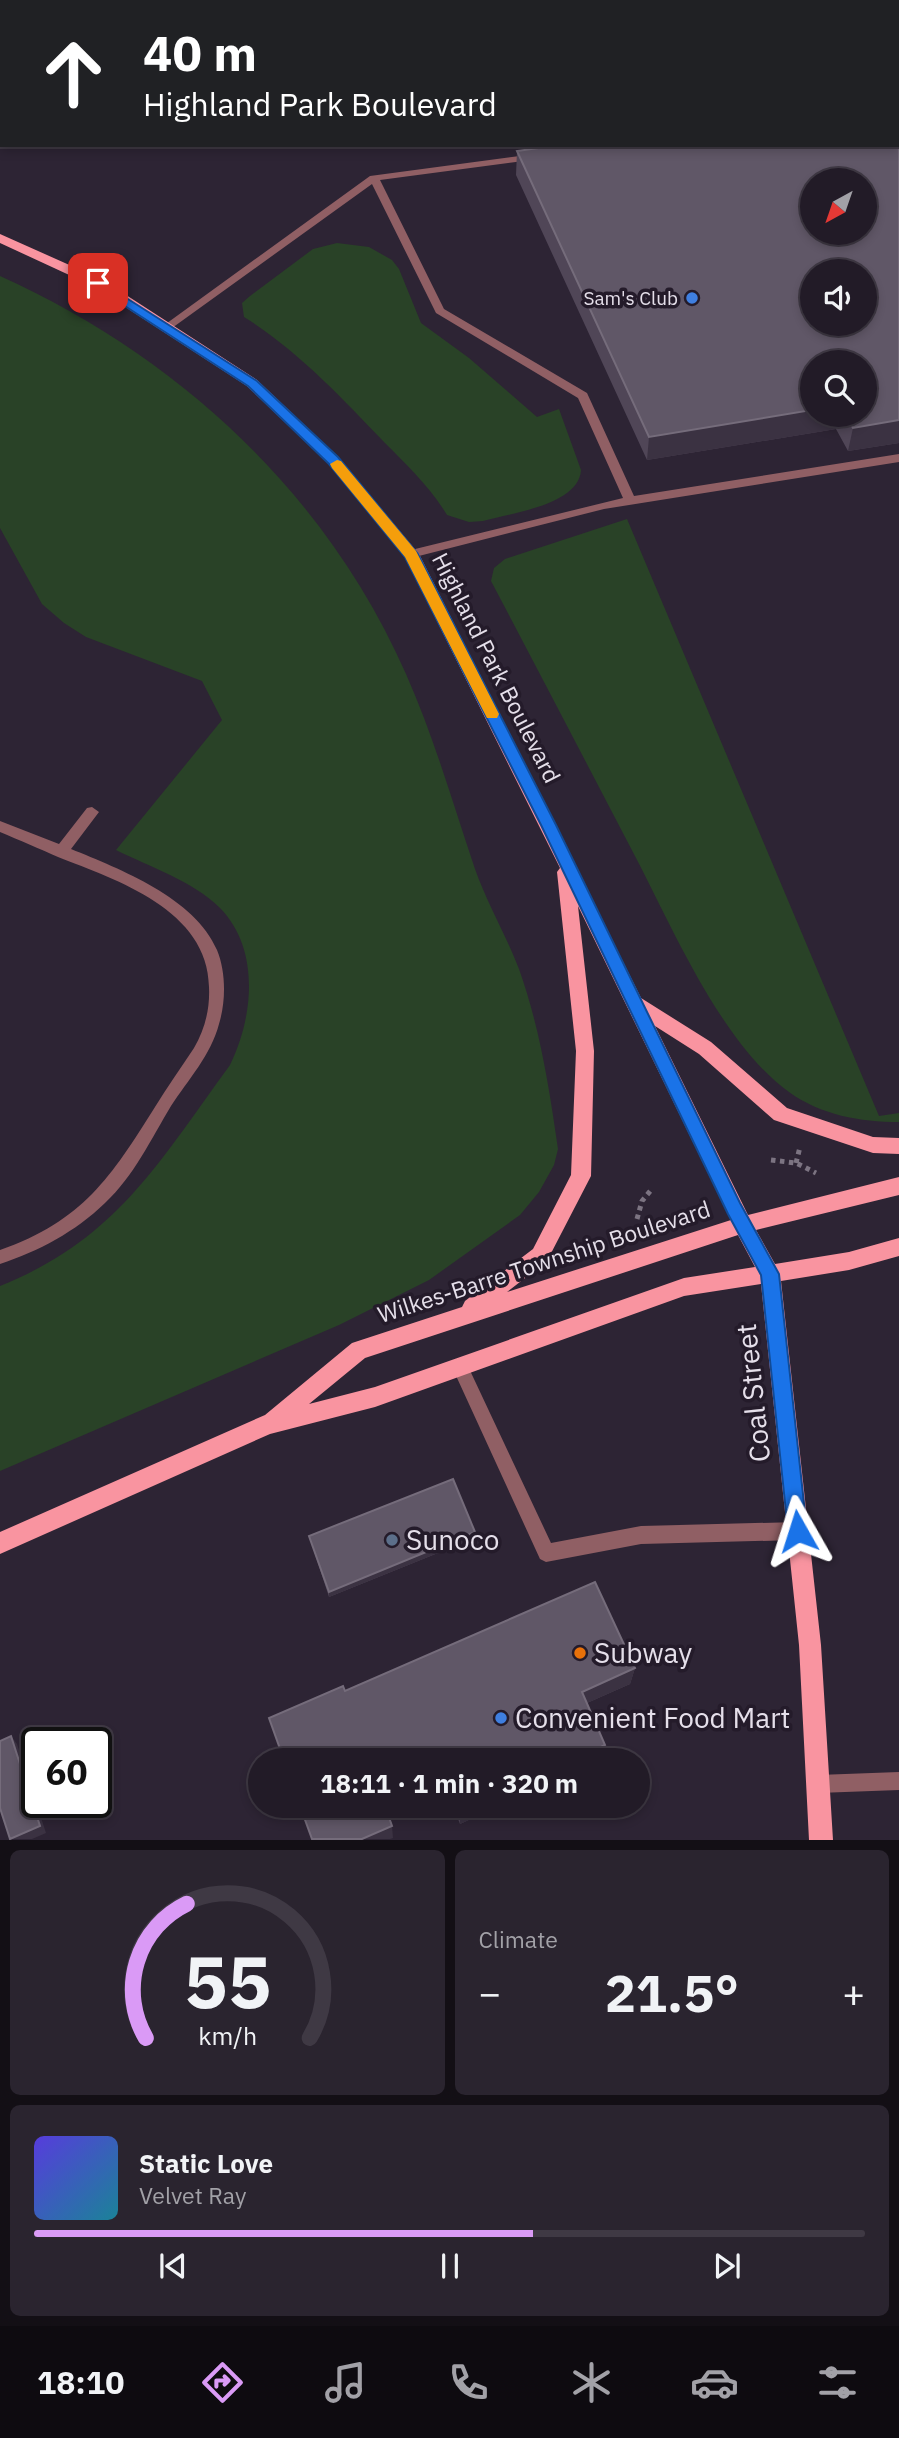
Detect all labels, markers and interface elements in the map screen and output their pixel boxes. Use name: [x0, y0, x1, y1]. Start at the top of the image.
text: 40 m: [143, 21, 257, 84]
icon: ahead: [28, 28, 119, 119]
text: Highland Park Boulevard: [143, 83, 497, 125]
north arrow: [800, 168, 877, 245]
map controls: [800, 168, 877, 427]
pin: [68, 253, 128, 313]
button: sound: [800, 259, 877, 336]
icon: arrive: [79, 264, 117, 302]
place label: Sam's Club: [583, 286, 678, 310]
marker: Sam's Club: [684, 290, 700, 306]
button: search: [800, 350, 877, 427]
street label: Highland Park Boulevard: [426, 547, 568, 788]
street label: Wilkes-Barre Township Boulevard: [374, 1193, 714, 1329]
street label: Coal Street: [727, 1322, 778, 1464]
position arrow: [761, 1494, 835, 1568]
place label: Sunoco: [406, 1521, 499, 1558]
marker: Sunoco: [384, 1532, 400, 1548]
place label: Subway: [594, 1634, 692, 1671]
marker: Subway: [572, 1645, 588, 1661]
place label: Convenient Food Mart: [515, 1699, 790, 1736]
marker: Convenient Food Mart: [493, 1710, 509, 1726]
speed limit sign: 60: [21, 1727, 112, 1818]
text: 18:11 · 1 min · 320 m: [320, 1766, 578, 1800]
text: Climate: [479, 1924, 558, 1954]
text: 55: [184, 1934, 271, 2029]
text: 21.5°: [605, 1959, 739, 2026]
text: −: [479, 1968, 501, 2017]
text: +: [842, 1968, 865, 2017]
text: km/h: [198, 2019, 257, 2052]
text: Static Love: [139, 2146, 273, 2180]
text: Velvet Ray: [139, 2180, 246, 2210]
icon: previous: [154, 2247, 192, 2285]
icon: pause: [431, 2247, 469, 2285]
icon: next: [708, 2247, 746, 2285]
icon: directions: [198, 2358, 247, 2407]
icon: music: [321, 2358, 370, 2407]
icon: phone: [444, 2358, 493, 2407]
icon: climate: [567, 2358, 616, 2407]
icon: car: [690, 2358, 739, 2407]
icon: filters: [813, 2358, 862, 2407]
text: 18:10: [37, 2361, 124, 2403]

